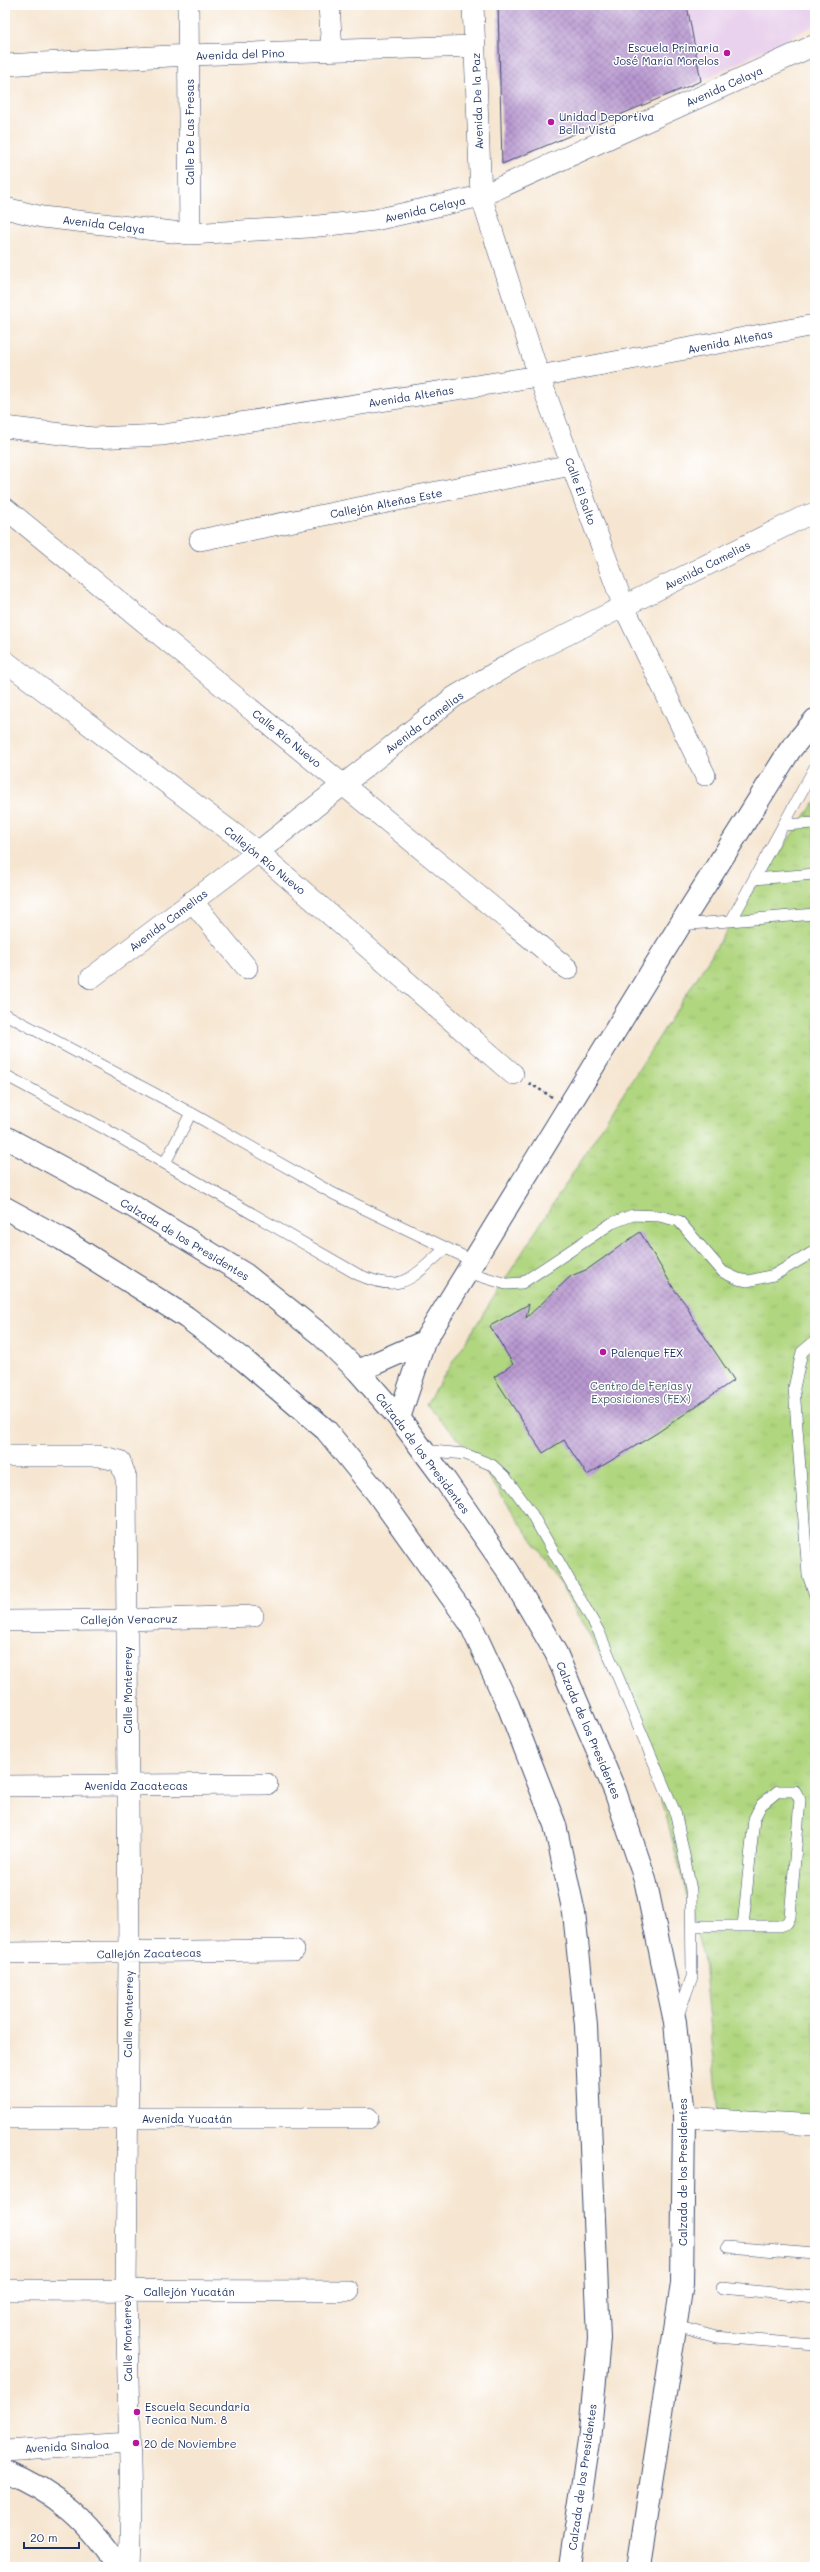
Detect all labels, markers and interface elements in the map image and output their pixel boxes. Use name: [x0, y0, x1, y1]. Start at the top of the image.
place label: Escuela Primaria José María Morelos: [614, 40, 719, 68]
street label: Avenida del Pino: [195, 45, 285, 63]
marker: Escuela Primaria José María Morelos: [722, 48, 732, 58]
street label: Avenida De la Paz: [468, 52, 486, 150]
street label: Avenida Celaya: [683, 62, 765, 110]
street label: Calle De Las Fresas: [182, 79, 197, 185]
place label: Unidad Deportiva Bella Vista: [559, 109, 654, 137]
marker: Unidad Deportiva Bella Vista: [546, 117, 556, 127]
street label: Avenida Celaya: [383, 192, 467, 226]
street label: Avenida Celaya: [62, 212, 146, 237]
street label: Avenida Alteñas: [686, 325, 774, 357]
street label: Avenida Alteñas: [367, 382, 455, 410]
street label: Calle El Salto: [562, 455, 600, 527]
street label: Callejón Alteñas Este: [329, 485, 444, 521]
street label: Avenida Camelias: [661, 537, 753, 593]
street label: Avenida Camelias: [382, 688, 466, 756]
street label: Calle Río Nuevo: [249, 706, 325, 771]
street label: Callejón Río Nuevo: [221, 822, 309, 898]
street label: Avenida Camelias: [126, 886, 210, 954]
street label: Calzada de los Presidentes: [118, 1194, 252, 1284]
place label: Palenque FEX: [611, 1345, 683, 1360]
marker: Palenque FEX: [598, 1347, 608, 1357]
park label: Centro de Ferias y Exposiciones (FEX): [590, 1378, 692, 1406]
street label: Calzada de los Presidentes: [373, 1389, 473, 1517]
street label: Callejón Veracruz: [80, 1611, 178, 1627]
street label: Calle Monterrey: [120, 1646, 135, 1734]
street label: Calzada de los Presidentes: [553, 1659, 625, 1801]
street label: Avenida Zacatecas: [84, 1778, 188, 1793]
street label: Callejón Zacatecas: [96, 1945, 202, 1961]
street label: Calle Monterrey: [120, 1970, 136, 2058]
street label: Calzada de los Presidentes: [675, 2098, 690, 2246]
street label: Avenida Yucatán: [142, 2111, 232, 2126]
street label: Callejón Yucatán: [143, 2284, 235, 2299]
street label: Calle Monterrey: [119, 2294, 135, 2382]
place label: Escuela Secundaria Tecnica Num. 8: [145, 2399, 250, 2427]
street label: Calzada de los Presidentes: [564, 2403, 600, 2551]
marker: Escuela Secundaria Tecnica Num. 8: [132, 2407, 142, 2417]
street label: Avenida Sinaloa: [24, 2436, 110, 2456]
place label: 20 de Noviembre: [144, 2436, 237, 2451]
marker: 20 de Noviembre: [131, 2438, 141, 2448]
scale bar: [24, 2524, 79, 2550]
text: 20 m: [30, 2529, 58, 2545]

